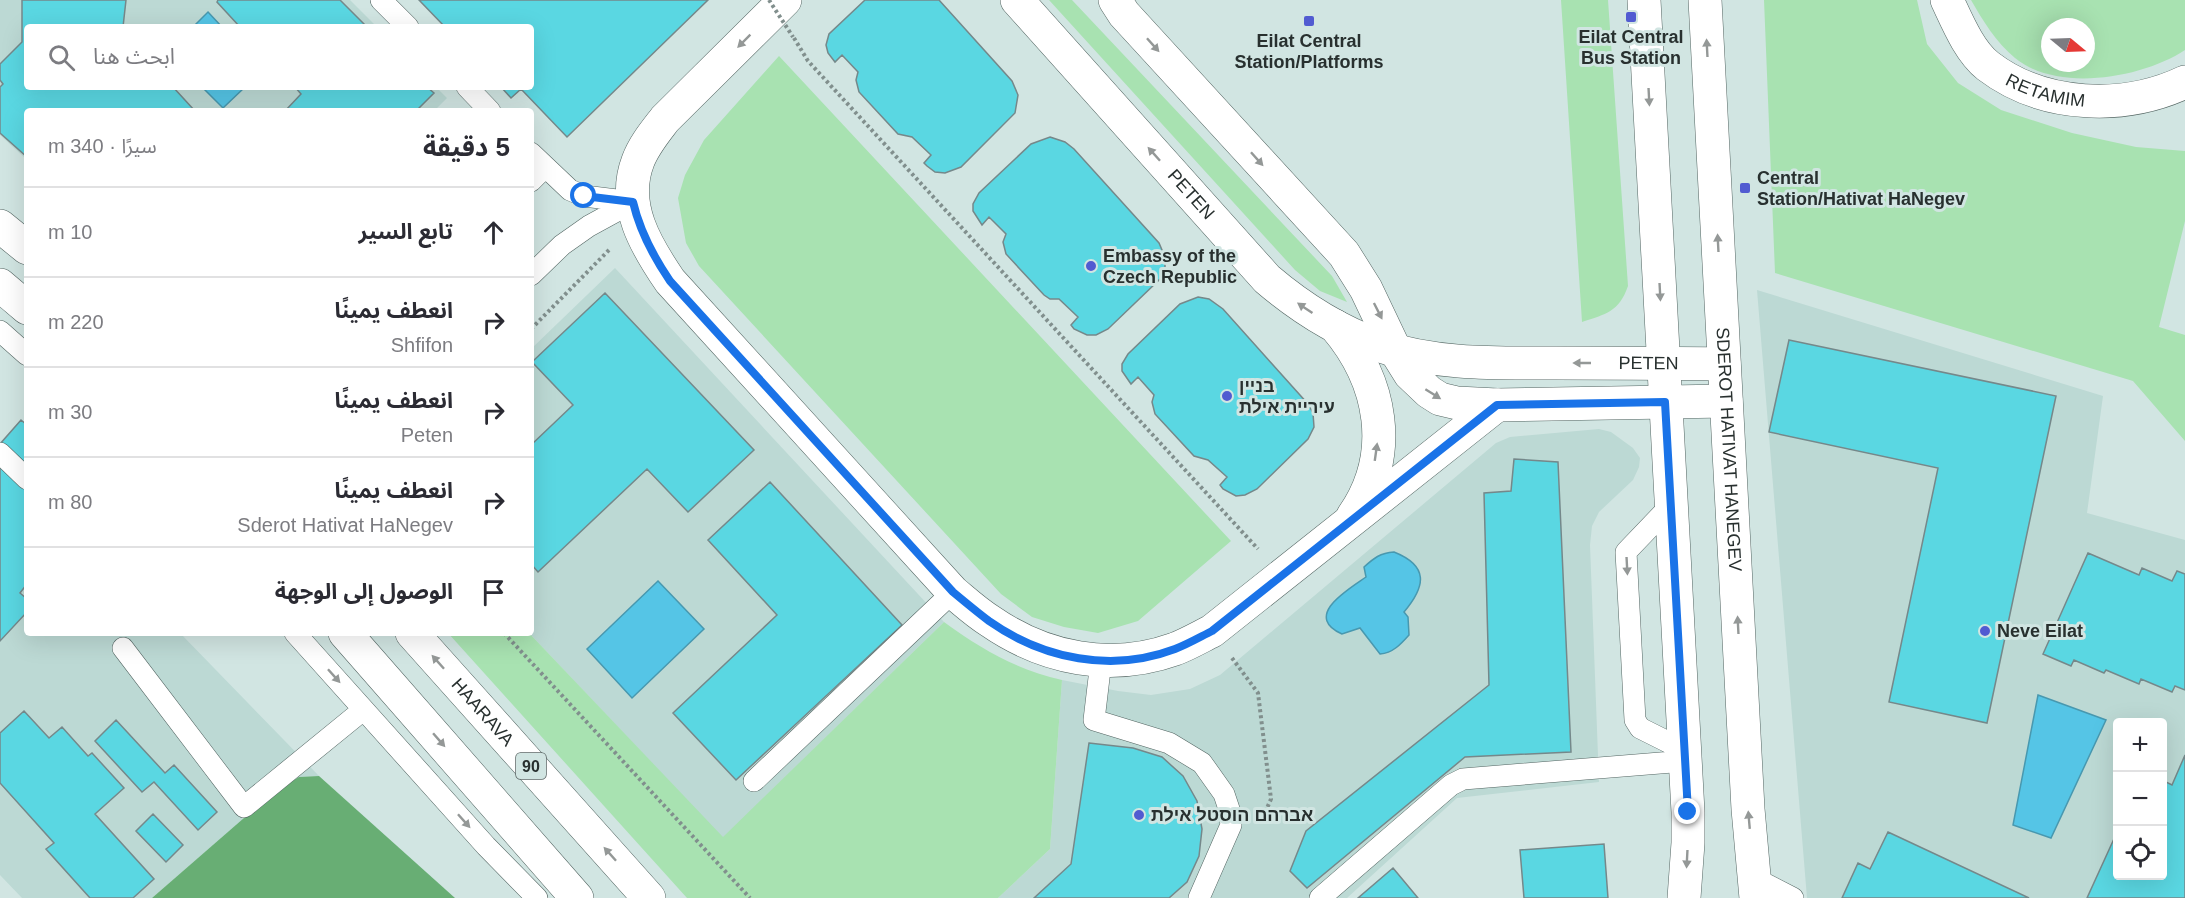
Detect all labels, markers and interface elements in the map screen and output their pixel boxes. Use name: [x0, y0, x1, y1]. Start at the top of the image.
marker: Eilat Central Bus Station: [1624, 10, 1638, 24]
marker: Eilat Central Station/Platforms: [1302, 14, 1316, 28]
north arrow: [2041, 18, 2095, 72]
search box: [24, 24, 534, 90]
place label: Eilat Central Bus Station: [1578, 27, 1684, 68]
place label: Eilat Central Station/Platforms: [1234, 31, 1384, 72]
one-way arrow: [737, 34, 751, 48]
one-way arrow: [1146, 37, 1160, 52]
one-way arrow: [1703, 38, 1712, 57]
icon: search: [45, 41, 78, 74]
text: ابحث هنا: [93, 44, 175, 69]
street label: RETAMIM: [2002, 70, 2086, 111]
one-way arrow: [1645, 88, 1654, 107]
text: 5 دقيقة: [423, 132, 510, 162]
text: سيرًا · 340 m: [48, 135, 157, 157]
one-way arrow: [1148, 147, 1161, 162]
one-way arrow: [1250, 151, 1263, 166]
street label: PETEN: [1164, 165, 1219, 223]
place label: Central Station/Hativat HaNegev: [1757, 168, 1965, 209]
marker: Central Station/Hativat HaNegev: [1738, 181, 1752, 195]
route start: [570, 182, 596, 208]
icon: ahead: [477, 216, 510, 249]
text: تابع السير: [359, 219, 453, 244]
text: 10 m: [48, 221, 92, 243]
one-way arrow: [1713, 233, 1722, 252]
place label: Embassy of the Czech Republic: [1103, 246, 1237, 287]
marker: Embassy of the Czech Republic: [1084, 259, 1098, 273]
one-way arrow: [1655, 283, 1664, 302]
text: انعطف يمينًا: [334, 298, 453, 323]
one-way arrow: [1297, 302, 1313, 314]
one-way arrow: [1373, 303, 1382, 320]
icon: right: [477, 306, 510, 339]
text: 220 m: [48, 311, 104, 333]
street label: SDEROT HATIVAT HANEGEV: [1712, 327, 1745, 572]
text: Shfifon: [391, 334, 453, 356]
street label: PETEN: [1619, 353, 1679, 373]
one-way arrow: [1572, 358, 1591, 368]
place label: בניין עיריית אילת: [1239, 376, 1335, 417]
text: انعطف يمينًا: [334, 388, 453, 413]
one-way arrow: [1425, 388, 1441, 399]
marker: בניין עיריית אילת: [1220, 389, 1234, 403]
icon: right: [477, 396, 510, 429]
text: 30 m: [48, 401, 92, 423]
text: Peten: [401, 424, 453, 446]
one-way arrow: [1372, 442, 1381, 461]
text: انعطف يمينًا: [334, 478, 453, 503]
icon: right: [477, 486, 510, 519]
text: 80 m: [48, 491, 92, 513]
text: Sderot Hativat HaNegev: [237, 514, 453, 536]
one-way arrow: [1623, 557, 1632, 576]
icon: arrive: [477, 576, 510, 609]
text: الوصول إلى الوجهة: [275, 579, 453, 604]
one-way arrow: [1734, 616, 1743, 635]
place label: Neve Eilat: [1997, 621, 2083, 641]
marker: Neve Eilat: [1978, 624, 1992, 638]
one-way arrow: [431, 655, 445, 670]
one-way arrow: [327, 669, 341, 684]
street label: HAARAVA: [447, 674, 518, 750]
map controls: [2113, 718, 2167, 880]
button: +: [2113, 718, 2167, 772]
one-way arrow: [432, 732, 445, 747]
road number: 90: [516, 753, 546, 779]
button: −: [2113, 772, 2167, 826]
route end: [1674, 798, 1700, 824]
place label: אברהם הוסטל אילת: [1151, 805, 1313, 825]
marker: אברהם הוסטל אילת: [1132, 808, 1146, 822]
one-way arrow: [1744, 810, 1754, 829]
one-way arrow: [457, 814, 471, 829]
button: locate: [2113, 826, 2167, 880]
one-way arrow: [603, 847, 617, 862]
one-way arrow: [1683, 849, 1692, 868]

